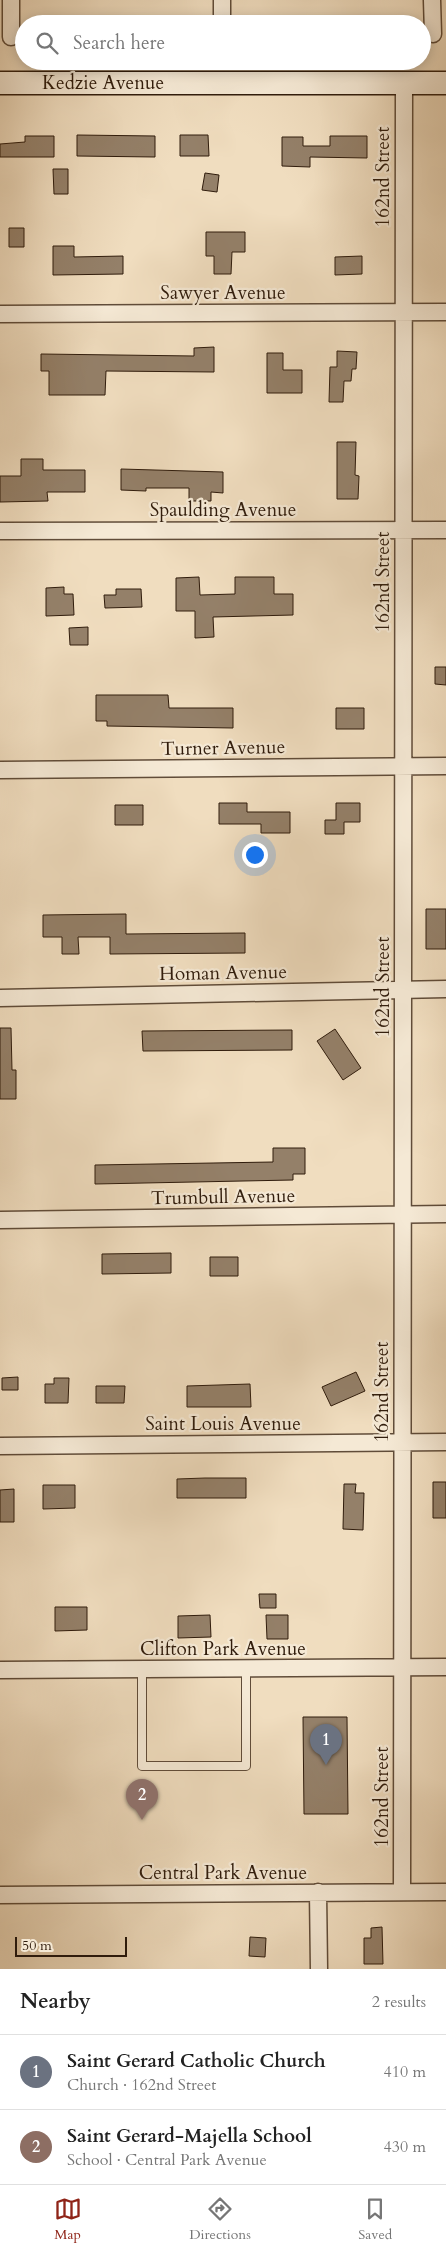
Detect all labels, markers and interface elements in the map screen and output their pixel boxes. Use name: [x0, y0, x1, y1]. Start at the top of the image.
search box: [15, 15, 431, 70]
icon: search: [33, 29, 61, 57]
text: Search here: [73, 30, 165, 56]
street label: Kedzie Avenue: [42, 70, 164, 96]
street label: 162nd Street: [370, 127, 396, 227]
street label: Sawyer Avenue: [160, 280, 286, 306]
street label: Spaulding Avenue: [150, 497, 296, 523]
street label: 162nd Street: [370, 532, 396, 632]
street label: Turner Avenue: [161, 734, 285, 762]
your location: [242, 842, 268, 868]
street label: 162nd Street: [370, 937, 396, 1037]
street label: Homan Avenue: [159, 959, 287, 987]
street label: Trumbull Avenue: [151, 1183, 295, 1211]
street label: 162nd Street: [369, 1342, 395, 1442]
street label: Saint Louis Avenue: [145, 1411, 301, 1437]
street label: Clifton Park Avenue: [140, 1636, 306, 1662]
pin: 1: [310, 1724, 342, 1765]
street label: 162nd Street: [369, 1747, 395, 1847]
pin: 2: [126, 1779, 158, 1820]
street label: Central Park Avenue: [139, 1860, 307, 1886]
scale bar: [15, 1934, 128, 1957]
text: 50 m: [22, 1936, 52, 1955]
text: Nearby: [20, 1987, 91, 2016]
text: 2 results: [372, 1991, 426, 2013]
text: Saint Gerard Catholic Church: [67, 2048, 326, 2074]
text: 1: [32, 2061, 40, 2083]
text: 410 m: [384, 2061, 426, 2083]
text: Church · 162nd Street: [67, 2074, 216, 2096]
text: Saint Gerard-Majella School: [67, 2123, 312, 2149]
text: 2: [32, 2136, 40, 2158]
text: 430 m: [384, 2136, 426, 2158]
text: School · Central Park Avenue: [67, 2149, 267, 2171]
tab: Map: [54, 2195, 82, 2244]
tab: Directions: [189, 2195, 251, 2244]
tab: Saved: [358, 2195, 392, 2244]

